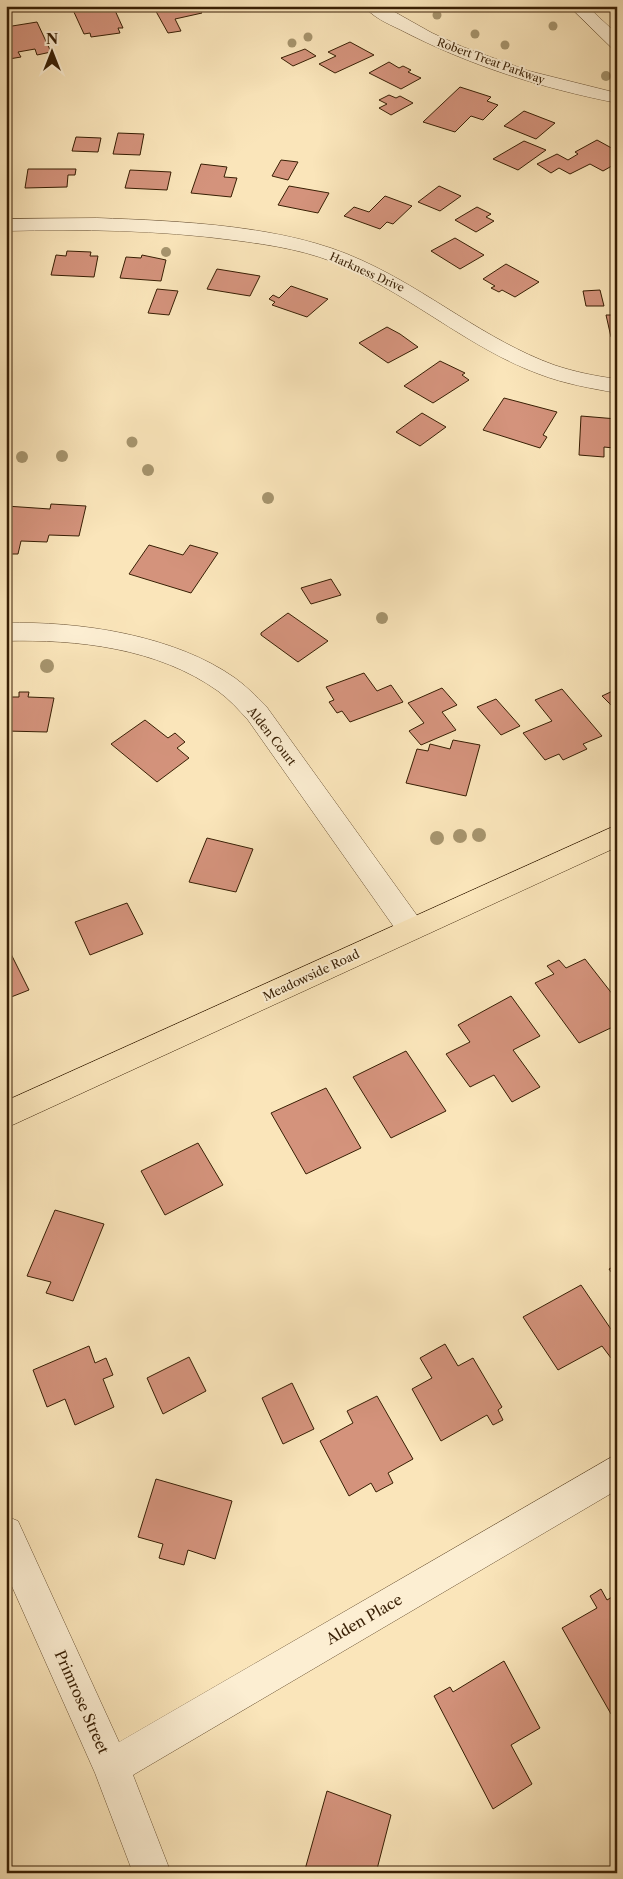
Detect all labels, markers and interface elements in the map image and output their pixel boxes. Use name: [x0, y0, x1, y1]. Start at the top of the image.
north arrow: [28, 28, 78, 78]
text: N: [46, 30, 58, 48]
street label: Robert Treat Parkway: [435, 35, 548, 87]
street label: Harkness Drive: [327, 249, 407, 295]
street label: Alden Court: [244, 703, 300, 769]
street label: Meadowside Road: [260, 946, 362, 1004]
street label: Alden Place: [322, 1590, 406, 1649]
street label: Primrose Street: [51, 1647, 114, 1757]

